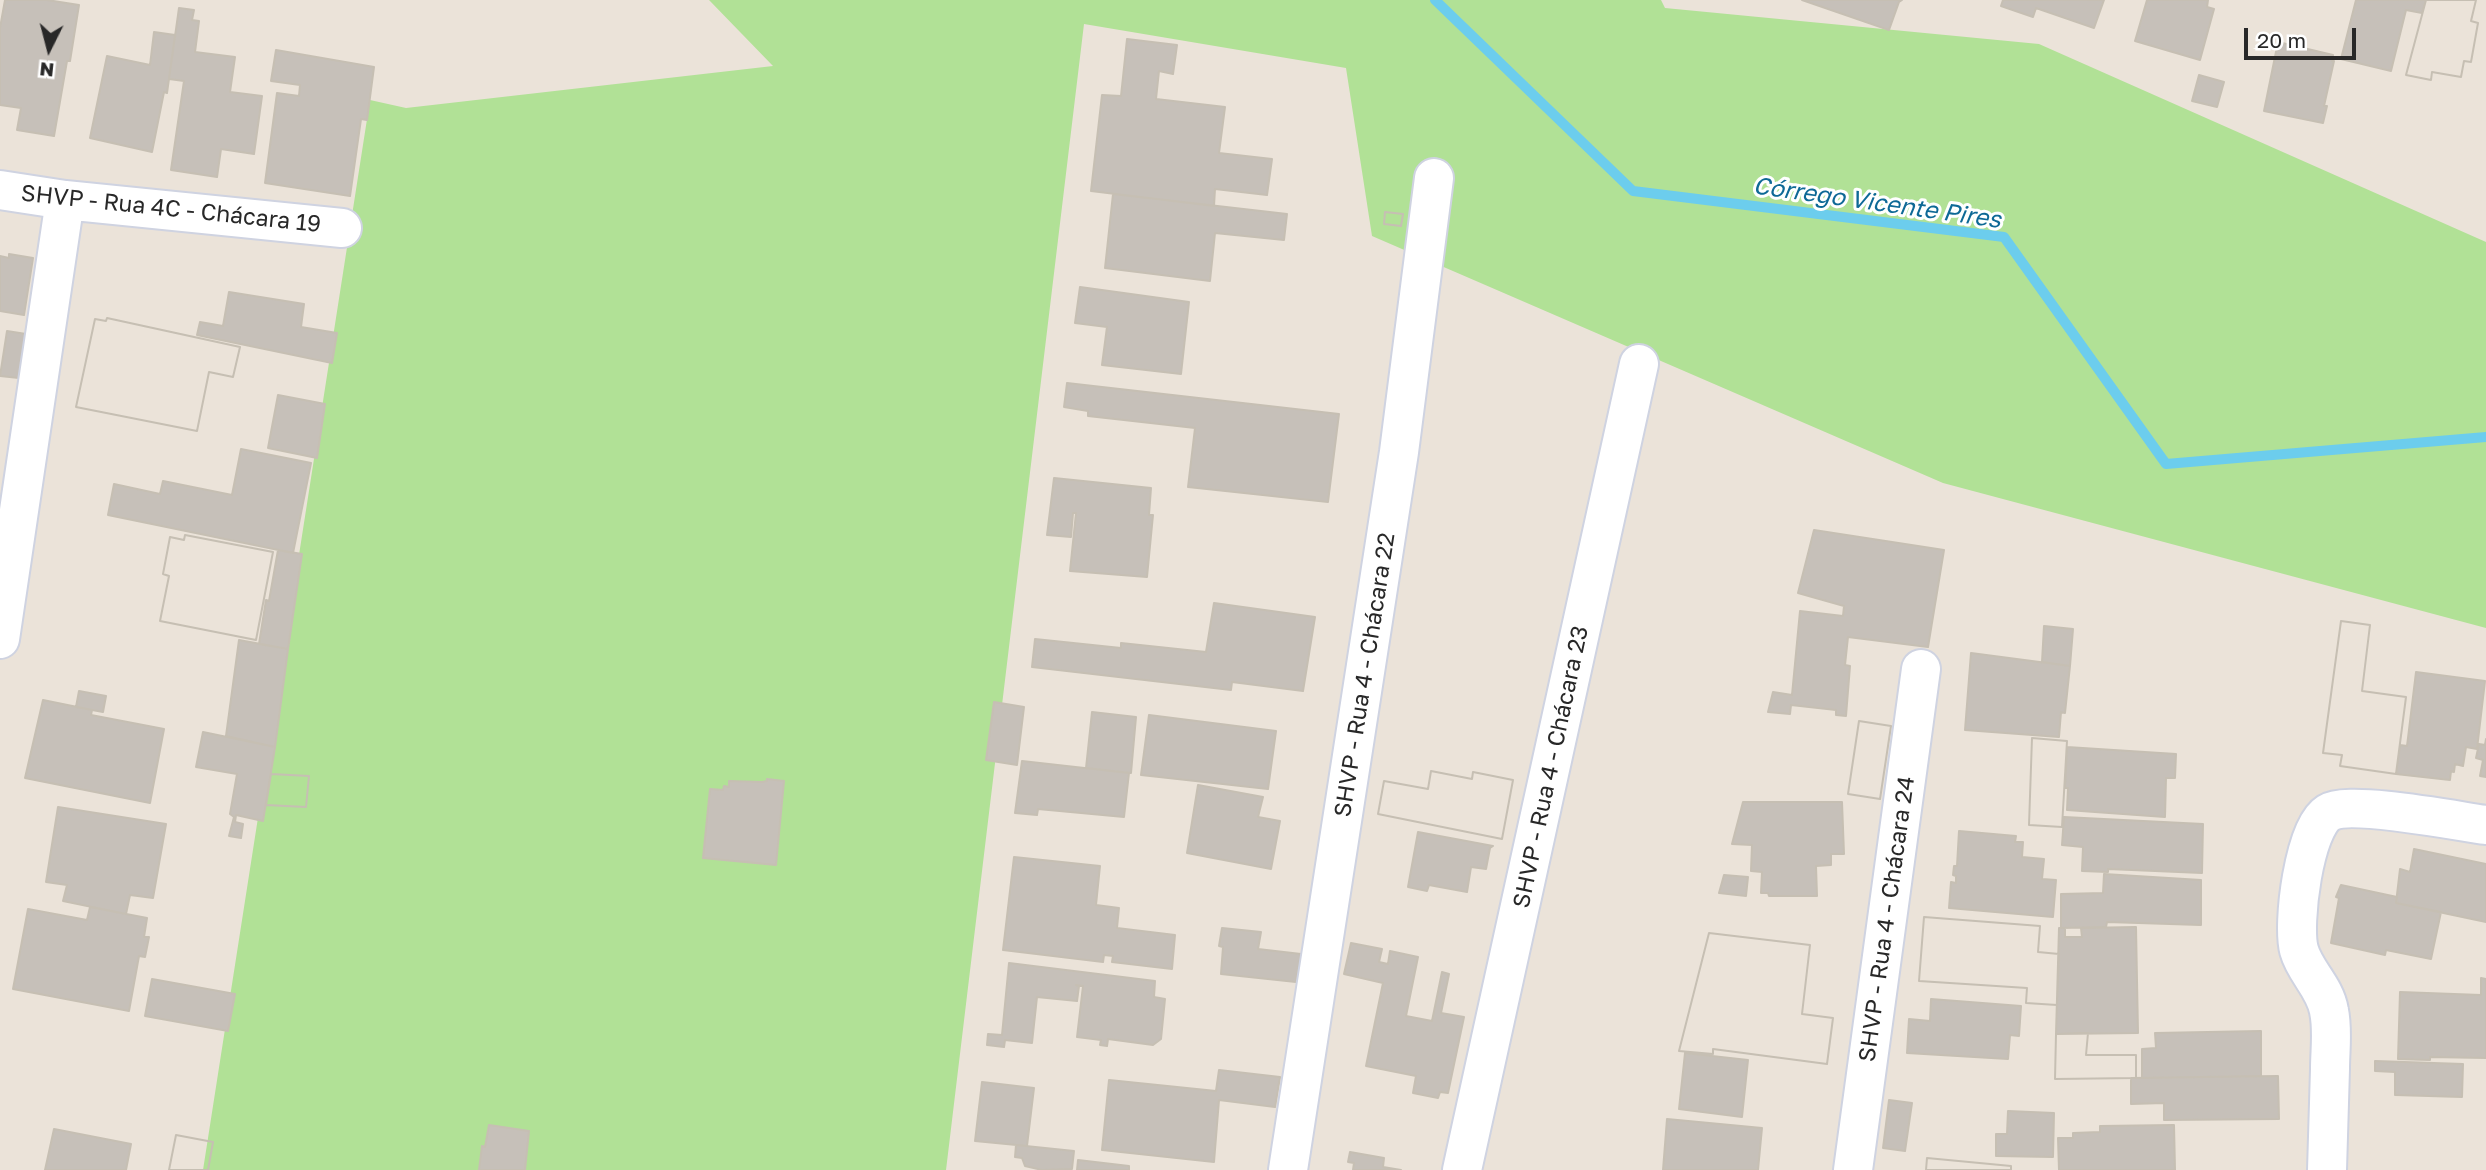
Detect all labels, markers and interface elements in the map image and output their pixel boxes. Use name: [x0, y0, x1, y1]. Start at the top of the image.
north arrow: [14, 14, 84, 84]
scale bar: [2248, 14, 2360, 58]
text: 20 m: [2257, 27, 2306, 53]
text: N: [38, 58, 55, 83]
water label: Córrego Vicente Pires: [1751, 171, 2003, 235]
street label: SHVP - Rua 4C - Chácara 19: [20, 180, 322, 238]
street label: SHVP - Rua 4 - Chácara 22: [1329, 531, 1401, 819]
street label: SHVP - Rua 4 - Chácara 23: [1508, 623, 1594, 911]
street label: SHVP - Rua 4 - Chácara 24: [1853, 774, 1921, 1064]

